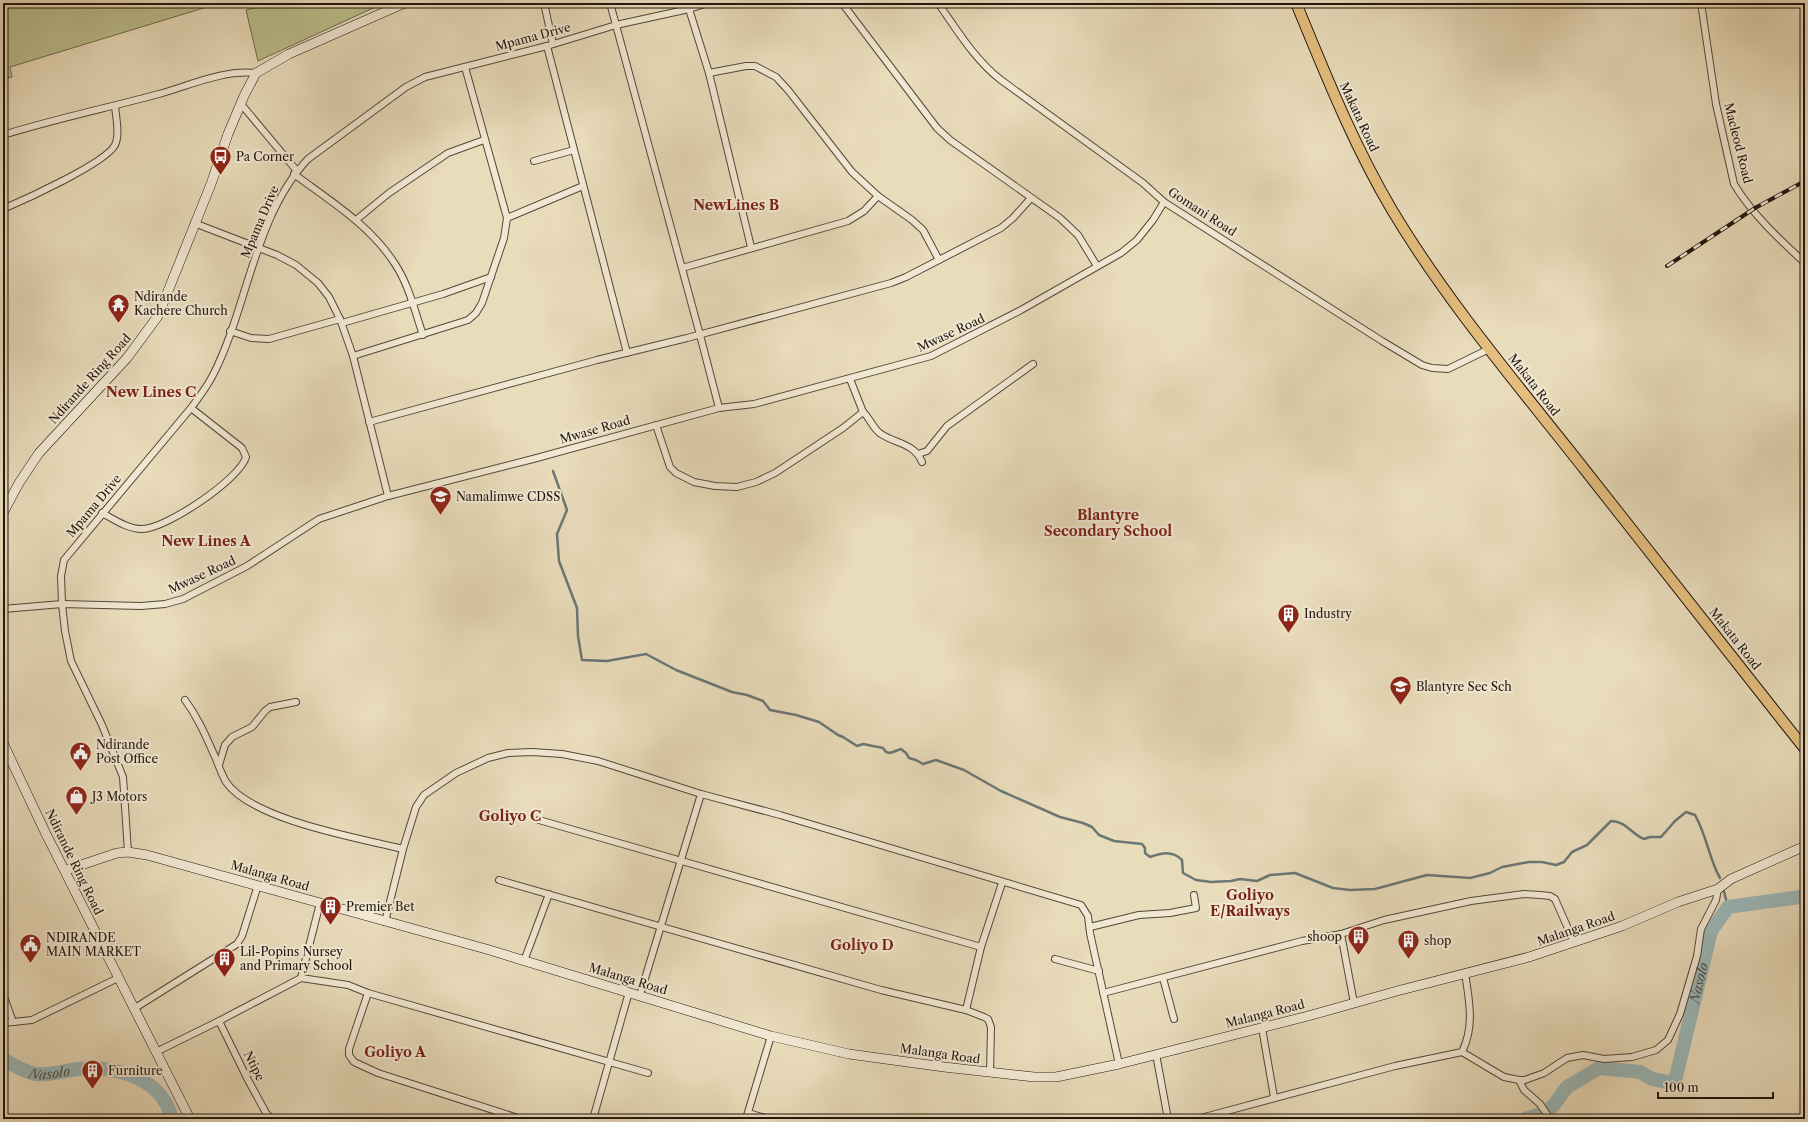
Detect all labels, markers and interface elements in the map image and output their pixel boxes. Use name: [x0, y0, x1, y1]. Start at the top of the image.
street label: Mpama Drive: [494, 19, 572, 54]
street label: Makata Road: [1337, 80, 1382, 154]
street label: Macleod Road: [1721, 101, 1756, 185]
bus stop icon: Pa Corner: [207, 144, 233, 177]
place label: Pa Corner: [236, 149, 294, 164]
street label: Mpama Drive: [238, 183, 282, 260]
street label: Gomani Road: [1165, 184, 1240, 240]
district label: NewLines B: [693, 196, 779, 214]
place label: Ndirande Kachere Church: [134, 289, 228, 318]
temple icon: Ndirande Kachere Church: [105, 291, 131, 324]
street label: Mwase Road: [915, 310, 987, 355]
street label: Ndirande Ring Road: [45, 330, 134, 427]
street label: Makata Road: [1505, 351, 1564, 419]
district label: New Lines C: [106, 383, 196, 401]
street label: Mwase Road: [558, 412, 632, 447]
street label: Mpama Drive: [63, 471, 124, 540]
school or university icon: Namalimwe CDSS: [428, 484, 454, 517]
place label: Namalimwe CDSS: [456, 489, 560, 504]
district label: Blantyre Secondary School: [1044, 506, 1172, 540]
district label: New Lines A: [161, 532, 252, 550]
street label: Mwase Road: [166, 552, 238, 597]
building icon: Industry: [1276, 601, 1302, 634]
street label: Makata Road: [1706, 605, 1765, 673]
place label: Industry: [1304, 606, 1352, 621]
school or university icon: Blantyre Sec Sch: [1388, 674, 1414, 707]
place label: Blantyre Sec Sch: [1416, 679, 1512, 694]
place label: Ndirande Post Office: [96, 737, 158, 766]
public building icon: Ndirande Post Office: [68, 739, 94, 772]
shop icon: J3 Motors: [63, 784, 89, 817]
place label: J3 Motors: [90, 789, 147, 804]
street label: Ndirande Ring Road: [42, 806, 107, 918]
district label: Goliyo C: [479, 807, 541, 825]
street label: Malanga Road: [229, 857, 312, 894]
district label: Goliyo E/Railways: [1210, 886, 1290, 920]
building icon: Premier Bet: [318, 894, 344, 927]
place label: Premier Bet: [346, 899, 415, 914]
street label: Malanga Road: [1535, 908, 1617, 949]
building icon: shoop: [1345, 924, 1371, 957]
building icon: shop: [1395, 928, 1421, 961]
place label: shoop: [1307, 929, 1342, 944]
place label: NDIRANDE MAIN MARKET: [46, 930, 141, 959]
public building icon: NDIRANDE MAIN MARKET: [18, 932, 44, 965]
place label: shop: [1424, 933, 1452, 948]
district label: Goliyo D: [830, 936, 894, 954]
place label: Lil-Popins Nursey and Primary School: [240, 944, 353, 973]
building icon: Lil-Popins Nursey and Primary School: [211, 946, 237, 979]
street label: Malanga Road: [587, 959, 670, 998]
water label: Nasolo: [1686, 961, 1711, 1006]
street label: Malanga Road: [1224, 996, 1307, 1031]
street label: Malanga Road: [899, 1040, 982, 1067]
district label: Goliyo A: [364, 1043, 427, 1061]
street label: Ntipe: [241, 1048, 268, 1084]
building icon: Furniture: [79, 1058, 105, 1091]
water label: Nasolo: [26, 1062, 71, 1083]
place label: Furniture: [108, 1063, 163, 1078]
scale bar: [1658, 1074, 1773, 1100]
text: 100 m: [1664, 1080, 1699, 1095]

